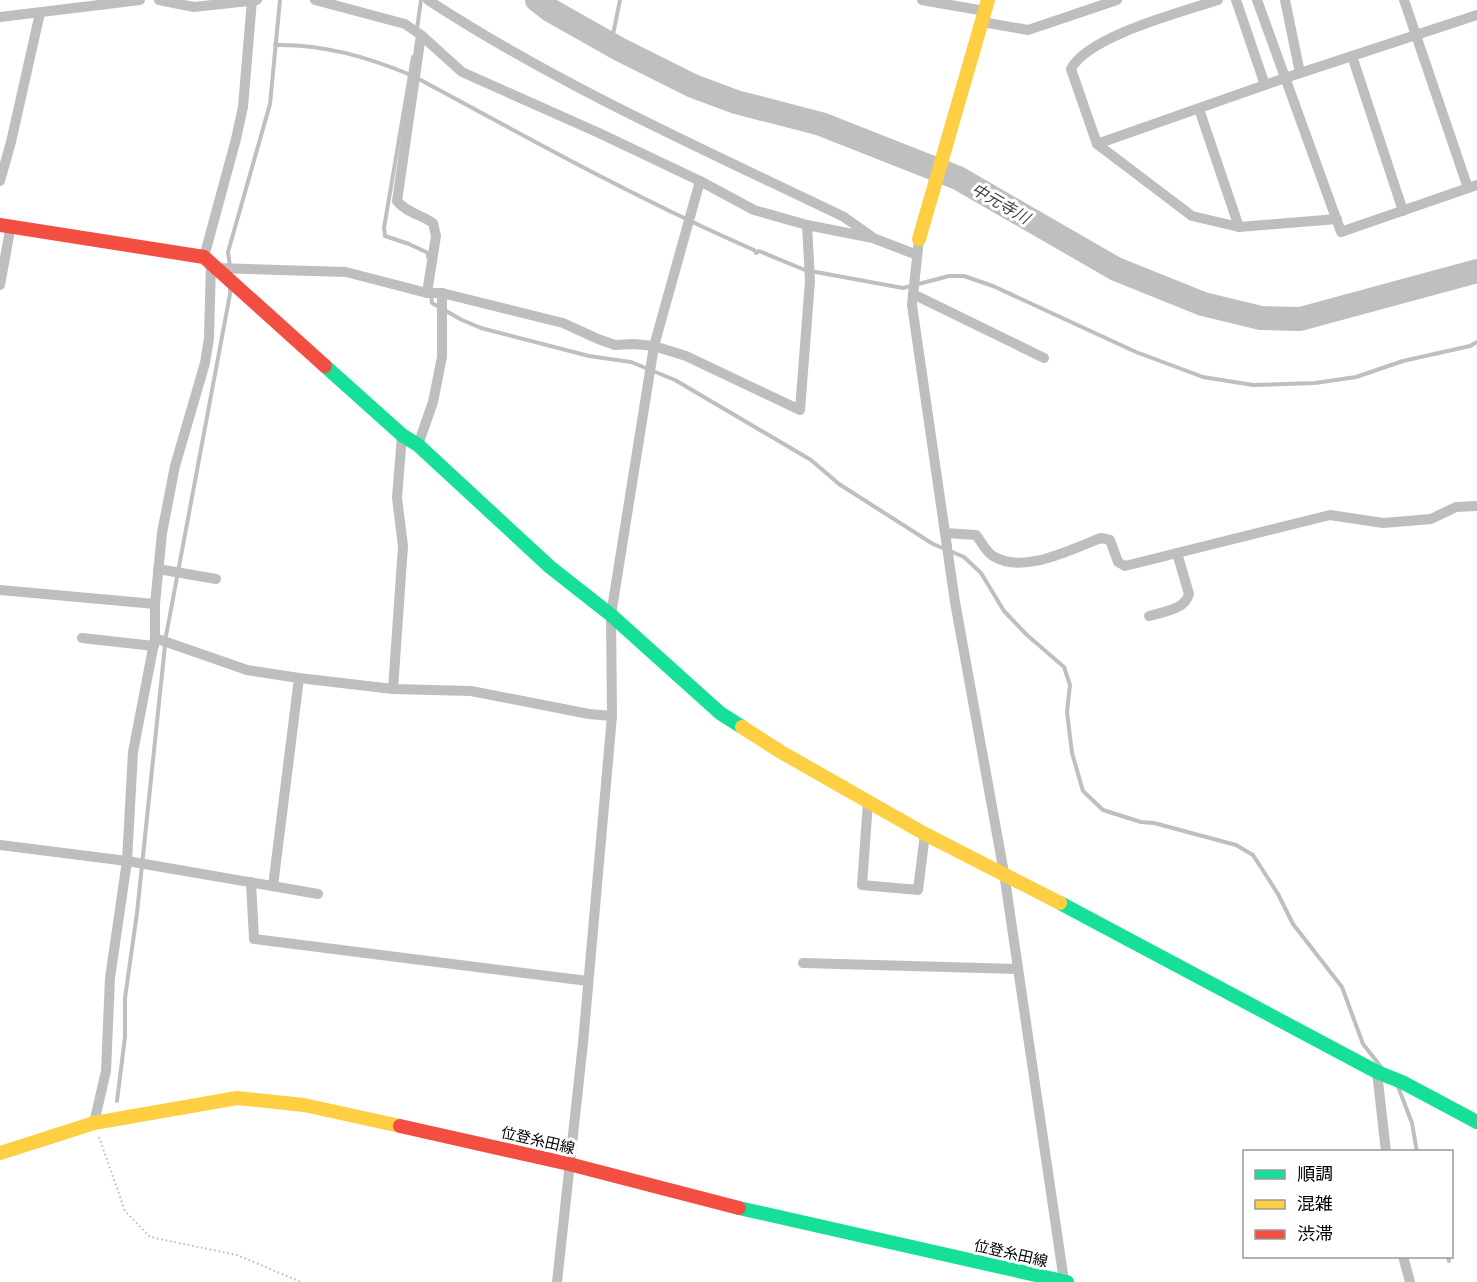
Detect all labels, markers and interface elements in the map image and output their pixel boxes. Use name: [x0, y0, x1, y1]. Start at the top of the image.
water label: 中元寺川: [968, 178, 1035, 229]
street label: 位登糸田線: [499, 1122, 577, 1158]
legend: [1243, 1150, 1453, 1258]
text: 順調: [1297, 1162, 1333, 1185]
text: 混雑: [1297, 1192, 1333, 1215]
text: 渋滞: [1297, 1222, 1333, 1245]
street label: 位登糸田線: [972, 1235, 1050, 1271]

